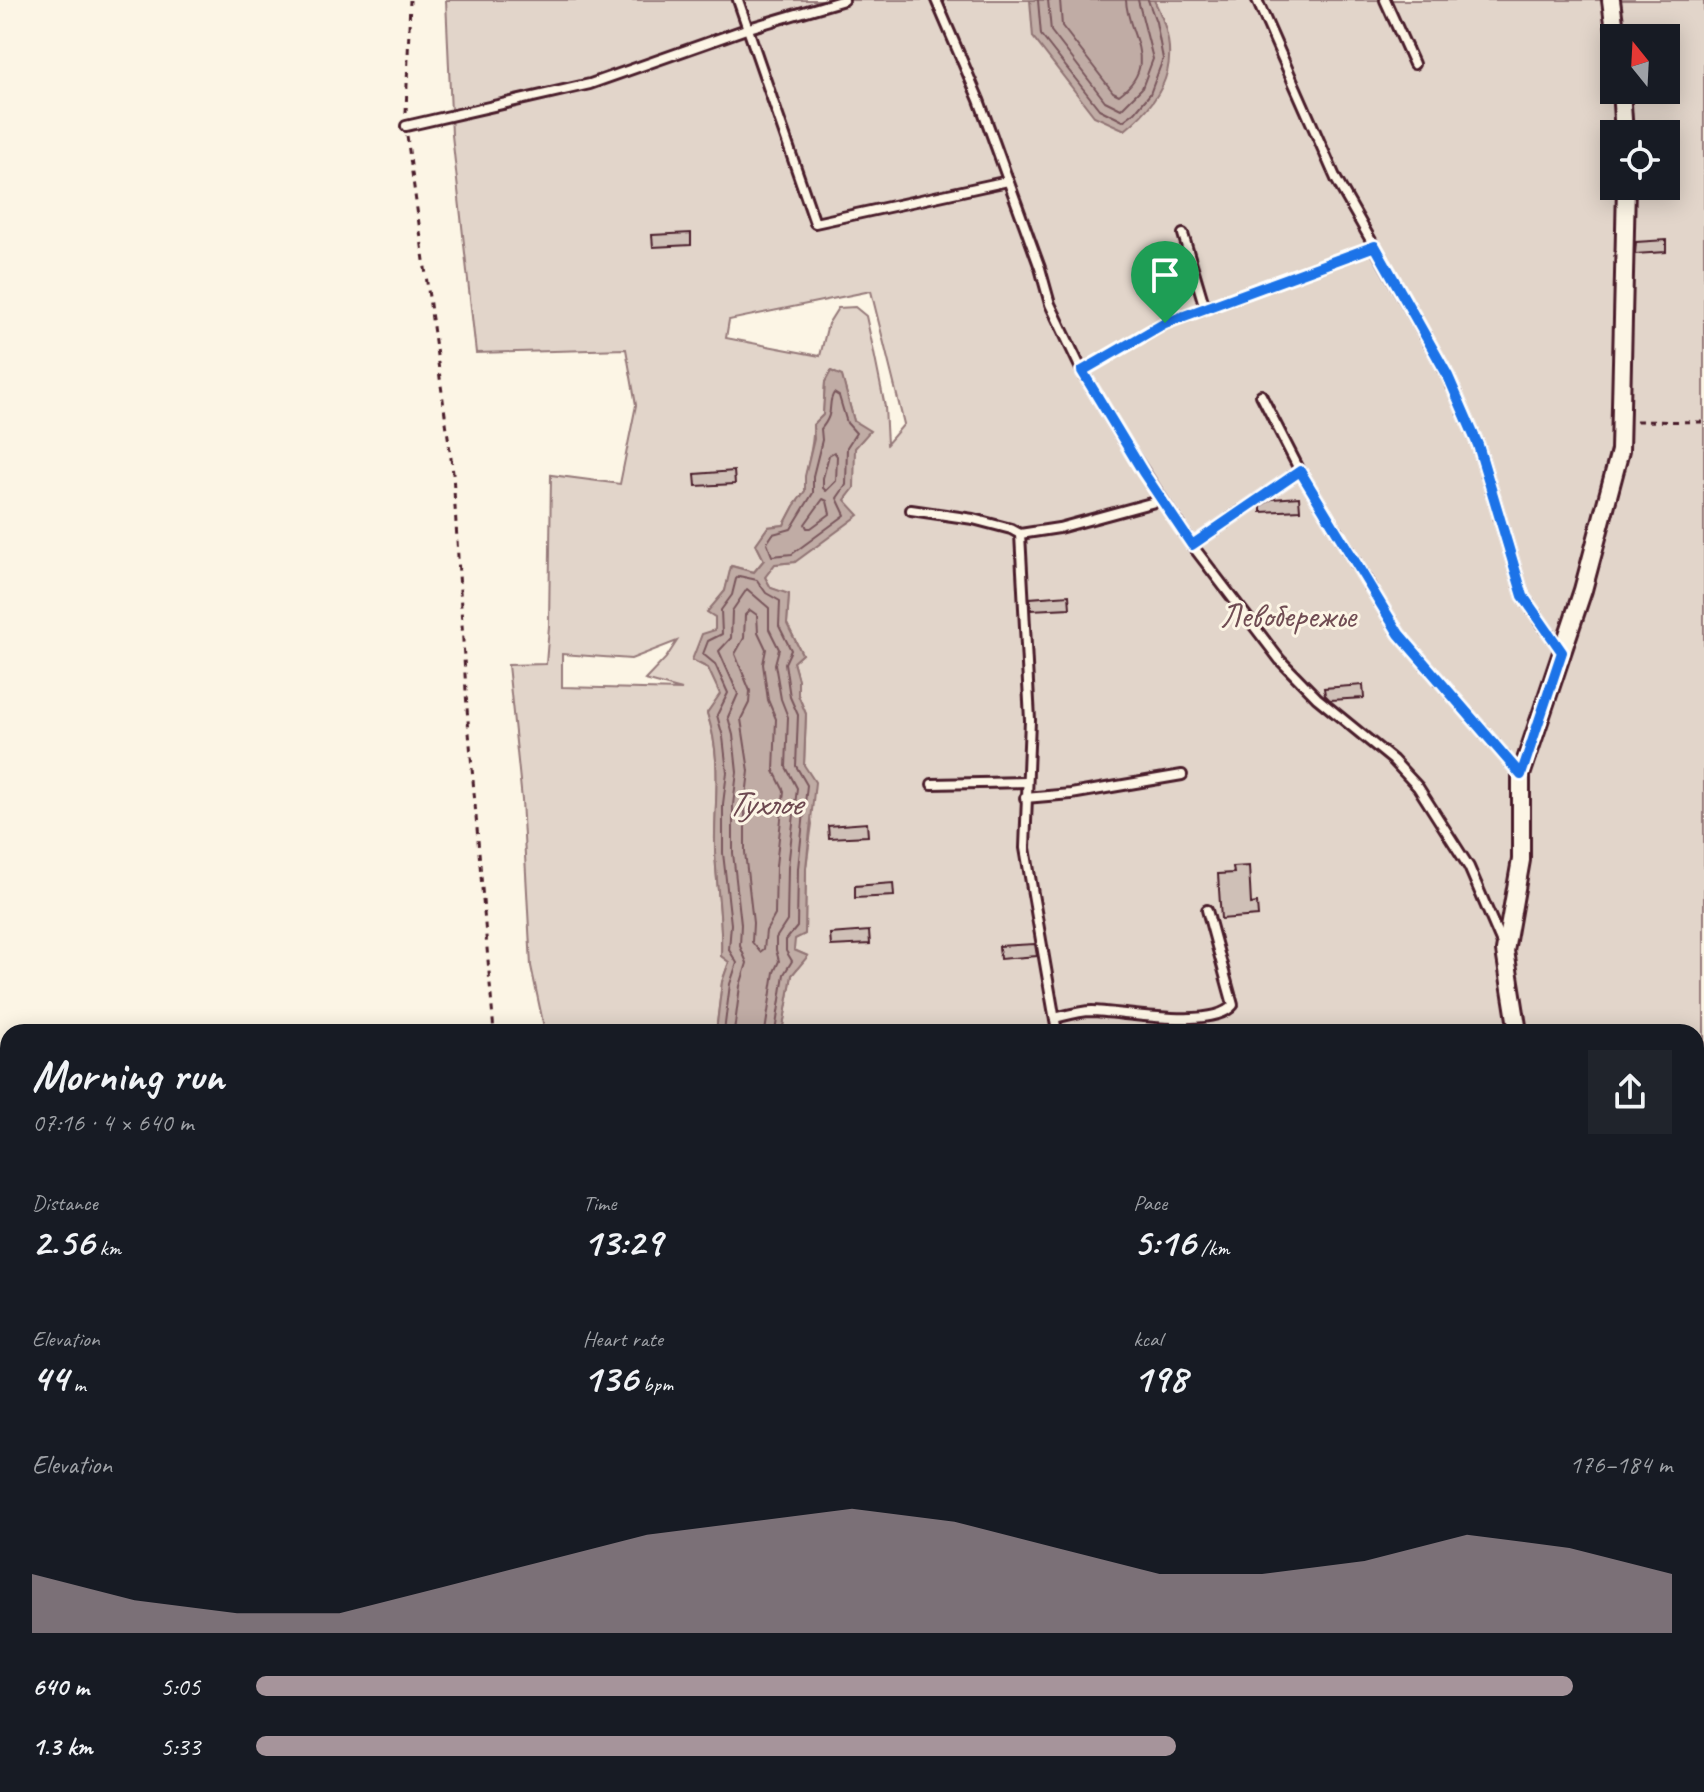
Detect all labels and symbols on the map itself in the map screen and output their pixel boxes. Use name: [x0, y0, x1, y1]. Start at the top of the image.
north arrow: [1600, 24, 1680, 104]
pin: [1131, 241, 1199, 323]
park label: Левобережье: [1220, 594, 1358, 637]
water label: Тухлое: [727, 780, 806, 826]

